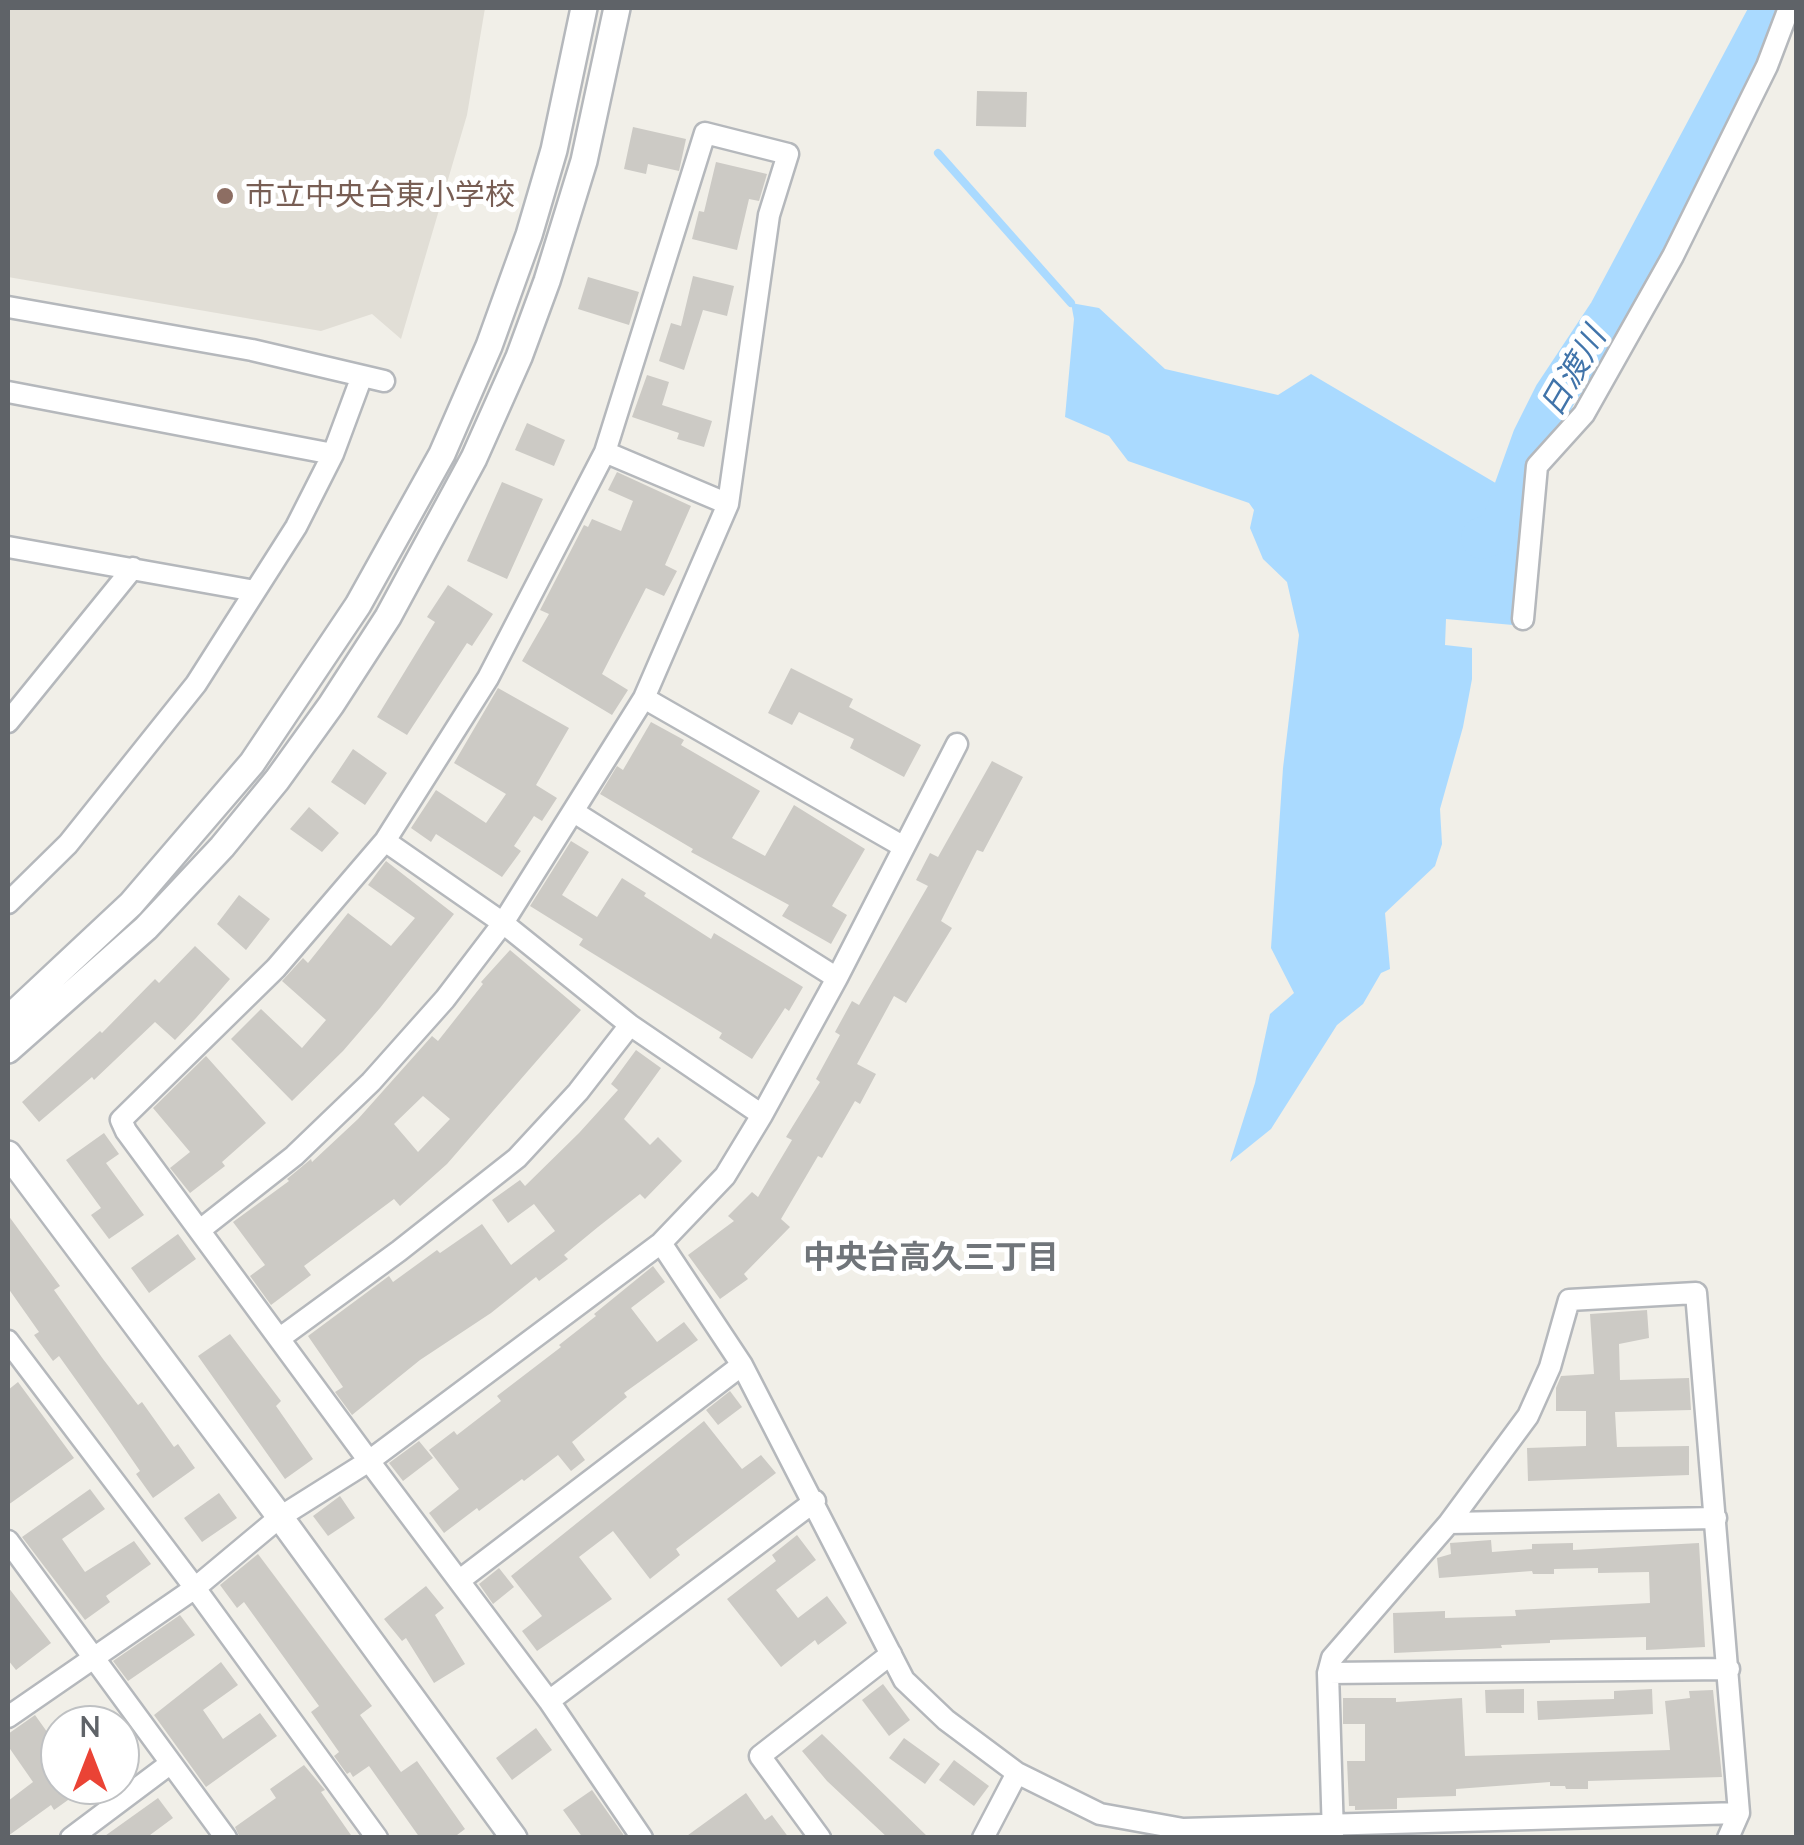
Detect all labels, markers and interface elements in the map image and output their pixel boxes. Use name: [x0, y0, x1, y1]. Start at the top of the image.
place label: 市立中央台東小学校: [245, 178, 515, 214]
marker: 市立中央台東小学校: [214, 185, 236, 207]
water label: 日渡川: [1533, 321, 1615, 423]
district label: 中央台高久三丁目: [803, 1239, 1059, 1277]
north arrow: [40, 1705, 140, 1805]
text: N: [79, 1709, 101, 1744]

